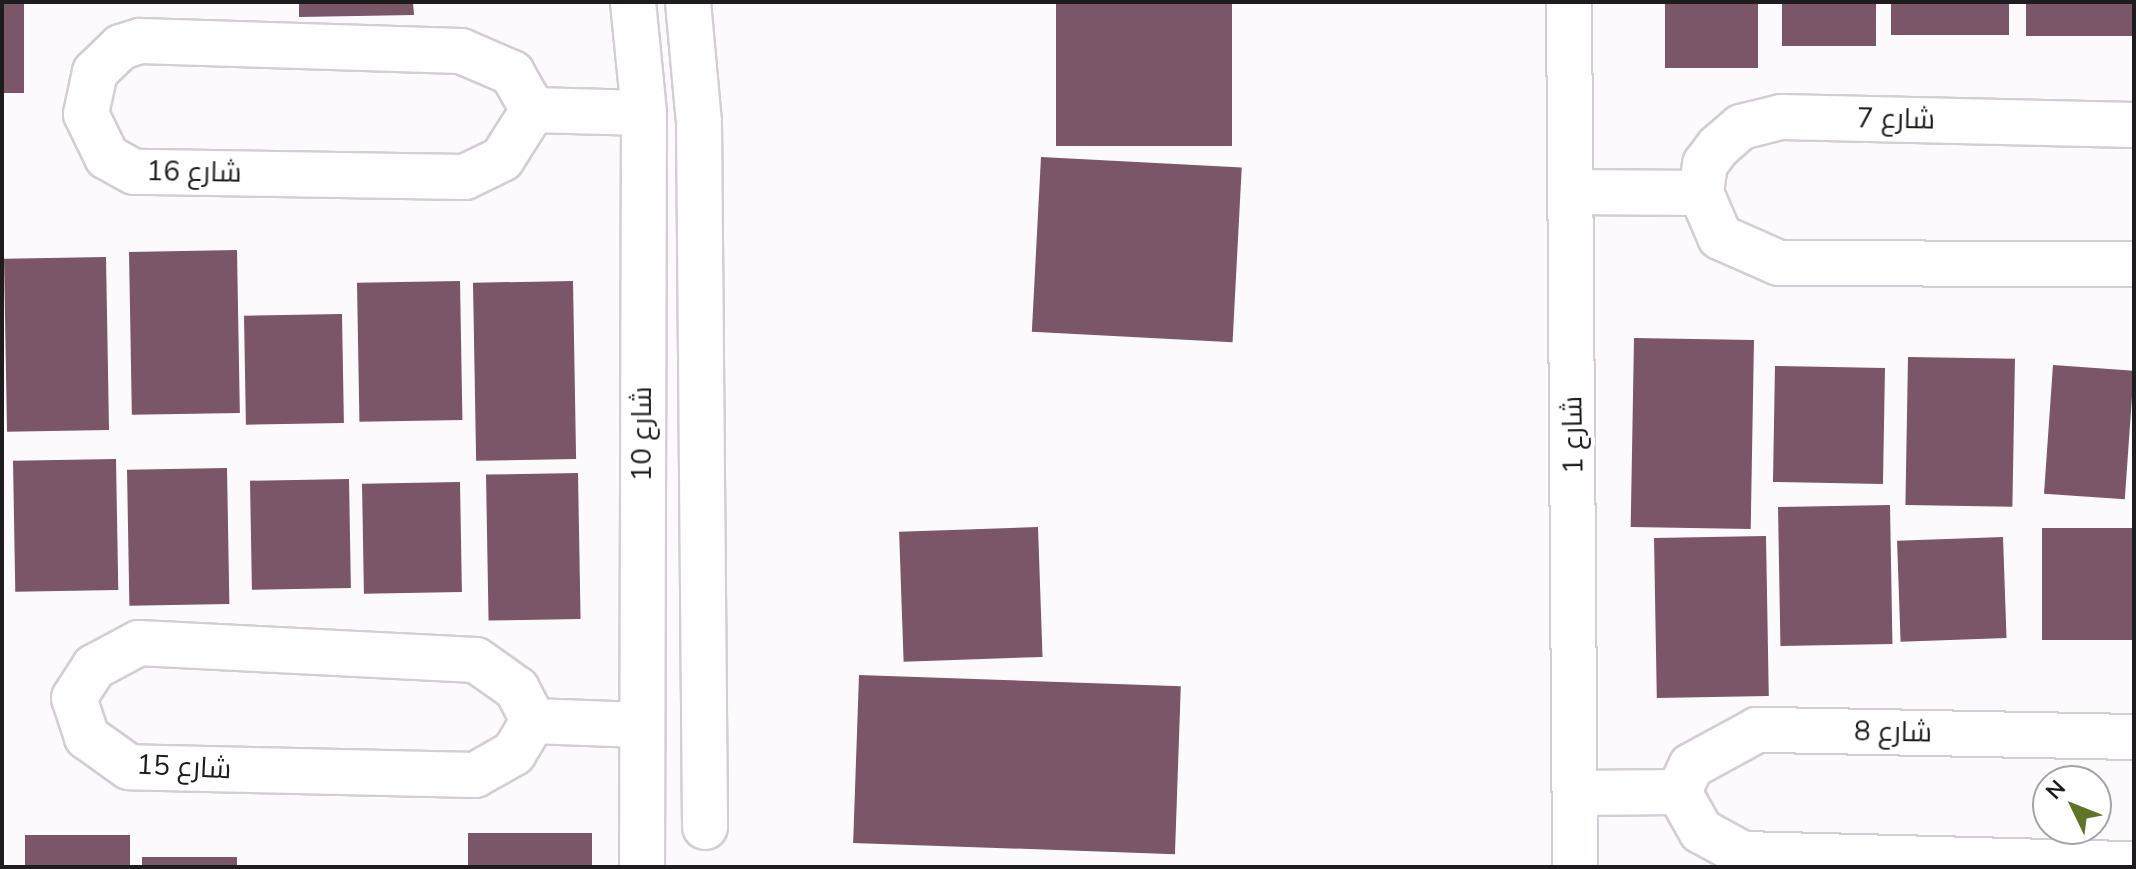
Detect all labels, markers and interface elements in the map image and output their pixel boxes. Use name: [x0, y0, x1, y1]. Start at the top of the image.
street label: شارع 7: [1857, 102, 1935, 136]
street label: شارع 16: [146, 154, 242, 190]
street label: شارع 10: [625, 386, 659, 482]
street label: شارع 1: [1556, 396, 1590, 474]
street label: شارع 8: [1854, 715, 1932, 749]
street label: شارع 15: [136, 748, 232, 786]
north arrow: [2032, 765, 2112, 845]
text: N: [2039, 774, 2072, 806]

